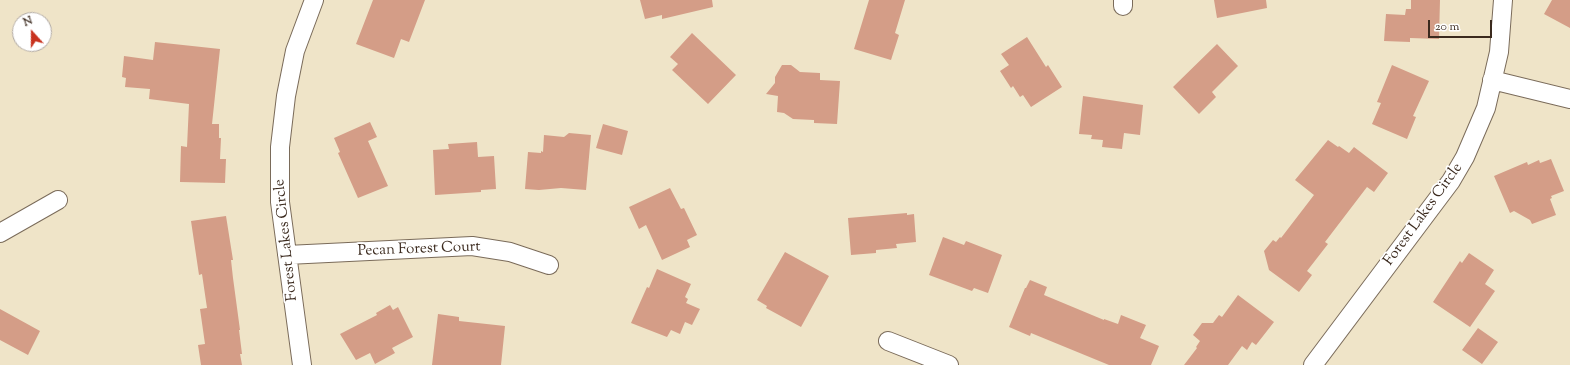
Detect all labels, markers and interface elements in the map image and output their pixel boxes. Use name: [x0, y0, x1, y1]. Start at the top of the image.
north arrow: [12, 12, 52, 52]
scale bar: [1430, 12, 1494, 38]
text: N: [21, 13, 35, 31]
text: 20 m: [1435, 18, 1459, 36]
street label: Forest Lakes Circle: [1381, 160, 1467, 270]
street label: Forest Lakes Circle: [272, 178, 302, 302]
street label: Pecan Forest Court: [357, 239, 481, 261]

